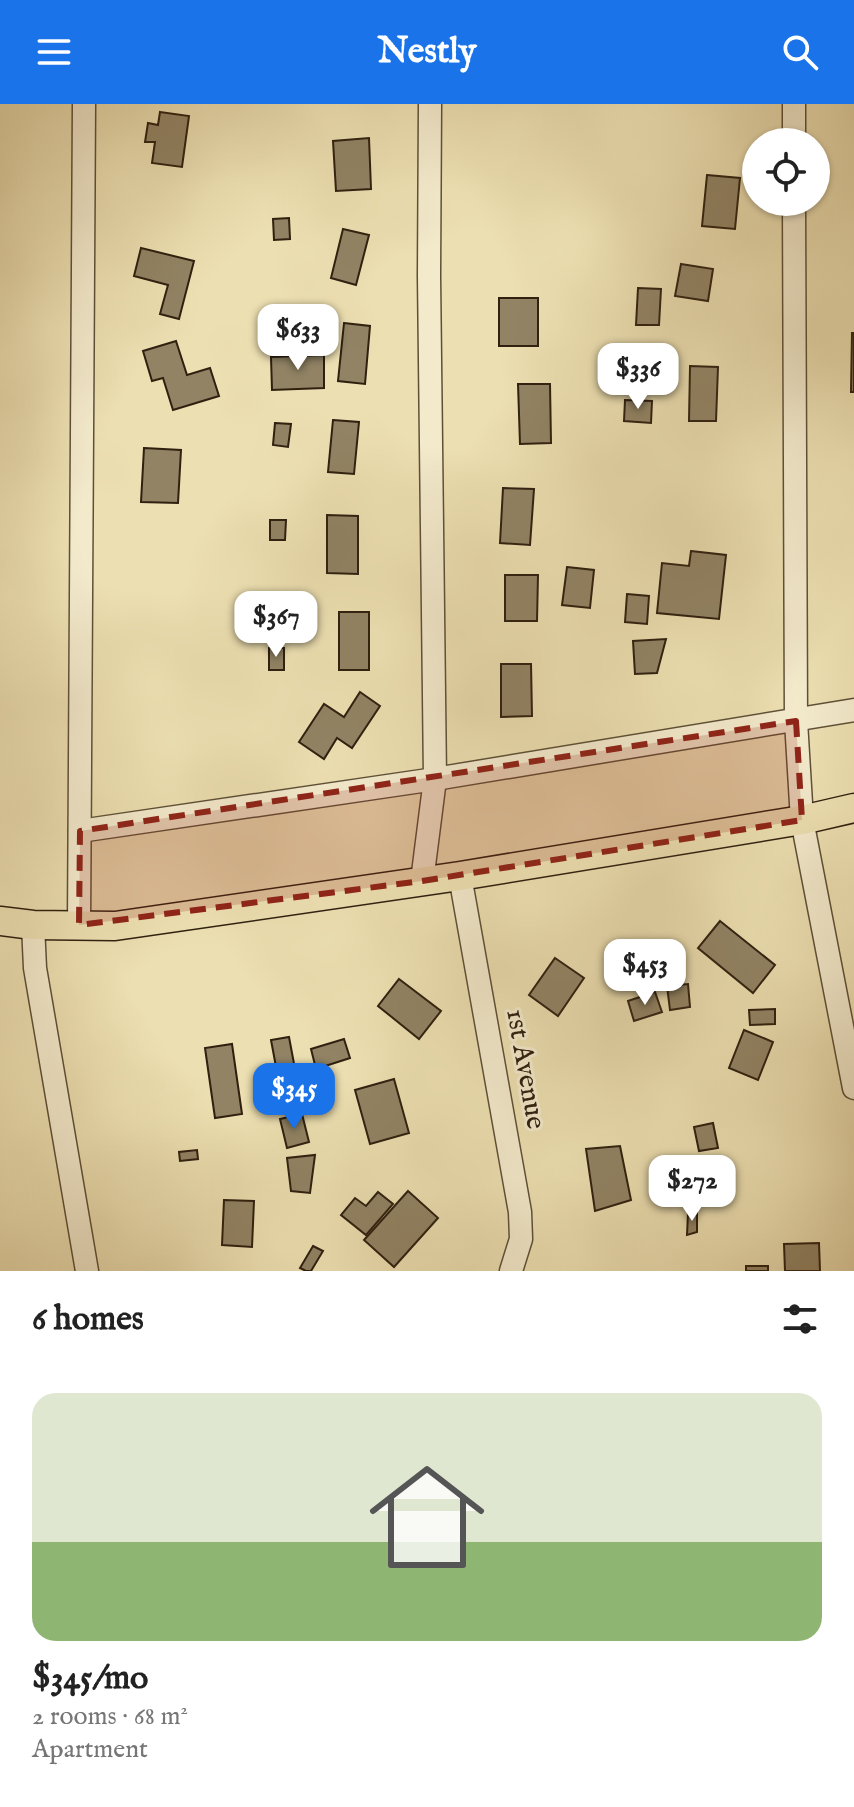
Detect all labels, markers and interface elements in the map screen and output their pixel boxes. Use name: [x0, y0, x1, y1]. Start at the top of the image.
text: Nestly: [378, 29, 476, 75]
icon: menu: [32, 30, 76, 74]
icon: search: [778, 30, 822, 74]
map controls: [742, 128, 830, 216]
button: locate: [742, 128, 830, 216]
pin: $633: [251, 304, 345, 372]
text: $633: [276, 313, 320, 346]
pin: $336: [591, 343, 685, 411]
text: $336: [616, 352, 660, 385]
pin: $367: [229, 591, 323, 659]
text: $367: [252, 600, 300, 633]
pin: $453: [598, 939, 692, 1007]
text: $453: [622, 948, 668, 981]
street label: 1st Avenue: [497, 1006, 553, 1132]
pin: $345: [247, 1063, 341, 1131]
text: $345: [271, 1072, 317, 1105]
pin: $272: [645, 1155, 739, 1223]
text: $272: [667, 1164, 717, 1197]
icon: filters: [778, 1297, 822, 1341]
text: 6 homes: [32, 1298, 144, 1341]
icon: home: [355, 1445, 499, 1589]
text: $345/mo: [32, 1657, 148, 1700]
text: 2 rooms · 68 m²: [32, 1700, 188, 1733]
text: Apartment: [32, 1733, 148, 1766]

